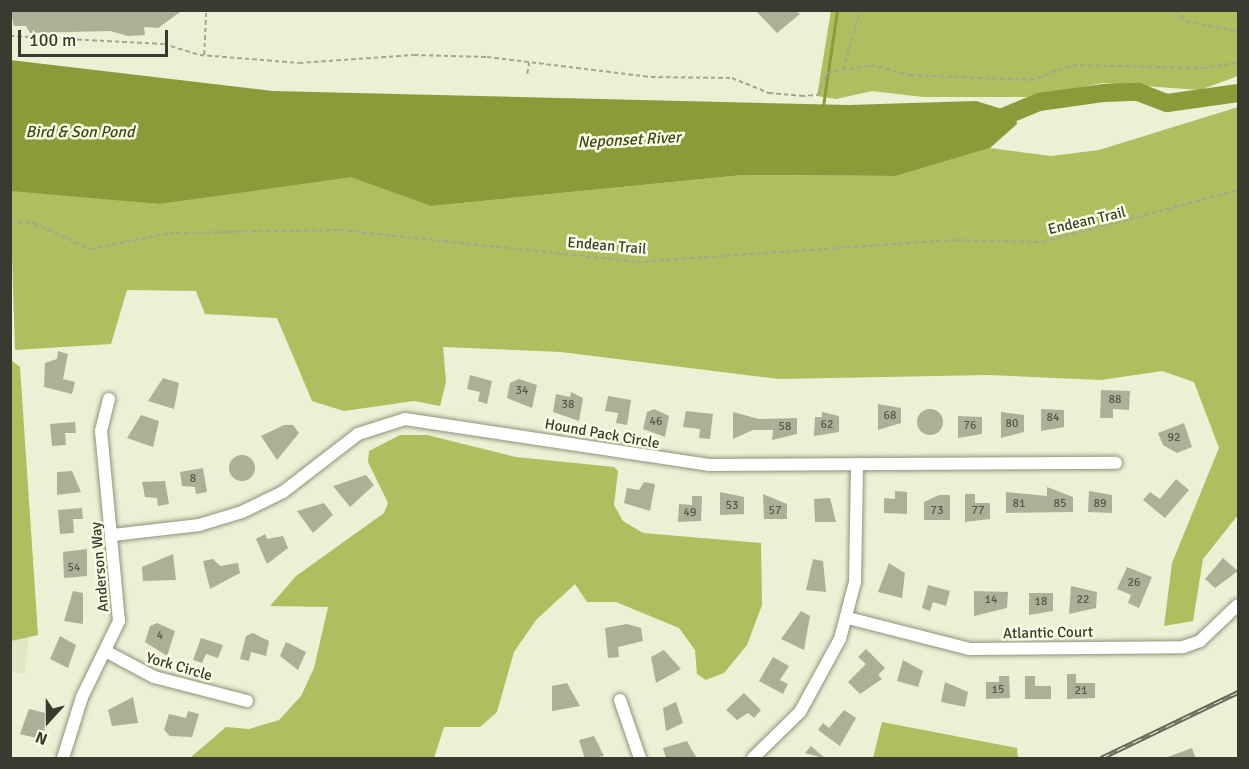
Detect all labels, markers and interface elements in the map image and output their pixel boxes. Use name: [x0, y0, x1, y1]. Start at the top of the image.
scale bar: [21, 18, 171, 56]
text: 100 m: [29, 29, 76, 51]
water label: Bird & Son Pond: [26, 122, 134, 142]
water label: Neponset River: [577, 128, 681, 152]
street label: Endean Trail: [1046, 203, 1128, 239]
street label: Endean Trail: [567, 234, 647, 258]
house number: 34: [516, 384, 528, 398]
house number: 88: [1109, 393, 1121, 407]
house number: 38: [562, 398, 574, 412]
house number: 68: [884, 409, 896, 423]
house number: 84: [1047, 411, 1059, 425]
street label: Hound Pack Circle: [543, 415, 661, 453]
house number: 46: [650, 415, 662, 429]
house number: 80: [1006, 417, 1018, 431]
house number: 62: [821, 418, 833, 432]
house number: 76: [964, 419, 976, 433]
house number: 58: [779, 420, 791, 434]
house number: 92: [1168, 431, 1180, 445]
house number: 8: [190, 472, 196, 486]
house number: 81: [1013, 497, 1025, 511]
house number: 85: [1054, 497, 1066, 511]
house number: 89: [1094, 497, 1106, 511]
house number: 53: [726, 499, 738, 513]
house number: 57: [769, 504, 781, 518]
house number: 73: [931, 504, 943, 518]
house number: 77: [972, 504, 984, 518]
house number: 49: [684, 506, 696, 520]
street label: Anderson Way: [87, 521, 113, 613]
house number: 54: [68, 561, 80, 575]
house number: 26: [1128, 576, 1140, 590]
house number: 14: [985, 593, 997, 607]
house number: 22: [1077, 593, 1089, 607]
house number: 18: [1035, 595, 1047, 609]
street label: Atlantic Court: [1003, 623, 1093, 643]
house number: 4: [157, 629, 163, 643]
street label: York Circle: [144, 649, 214, 685]
house number: 15: [992, 683, 1004, 697]
house number: 21: [1075, 684, 1087, 698]
north arrow: [18, 691, 78, 751]
text: N: [33, 726, 50, 749]

